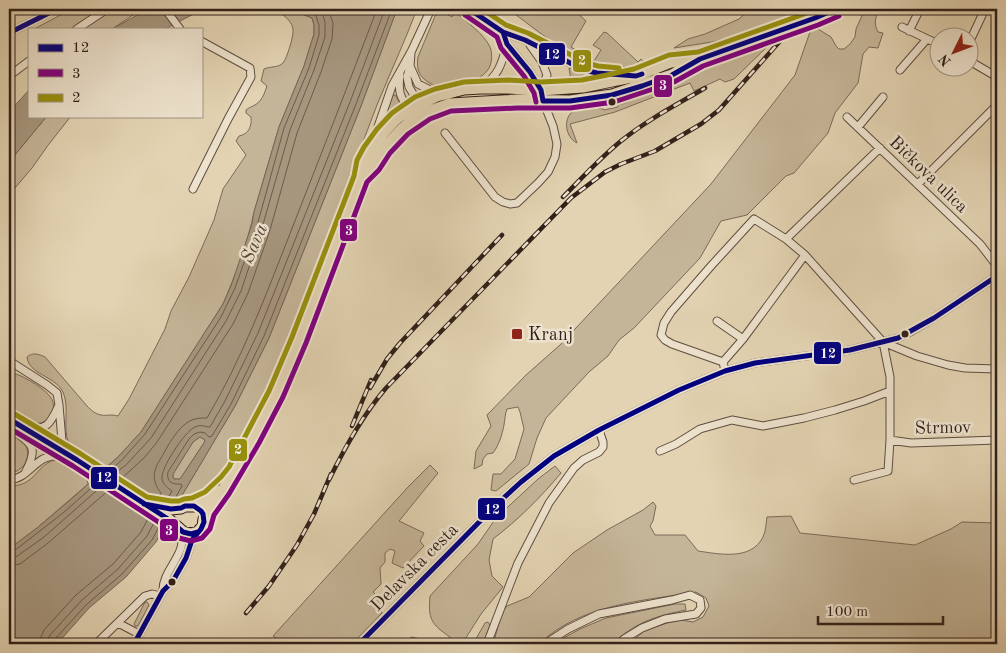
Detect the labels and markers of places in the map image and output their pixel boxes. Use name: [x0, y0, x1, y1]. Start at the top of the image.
unlabelled marker: [607, 97, 617, 107]
place label: Kranj: [528, 326, 573, 344]
marker: Kranj: [510, 327, 524, 341]
unlabelled marker: [900, 329, 910, 339]
unlabelled marker: [167, 577, 177, 587]

